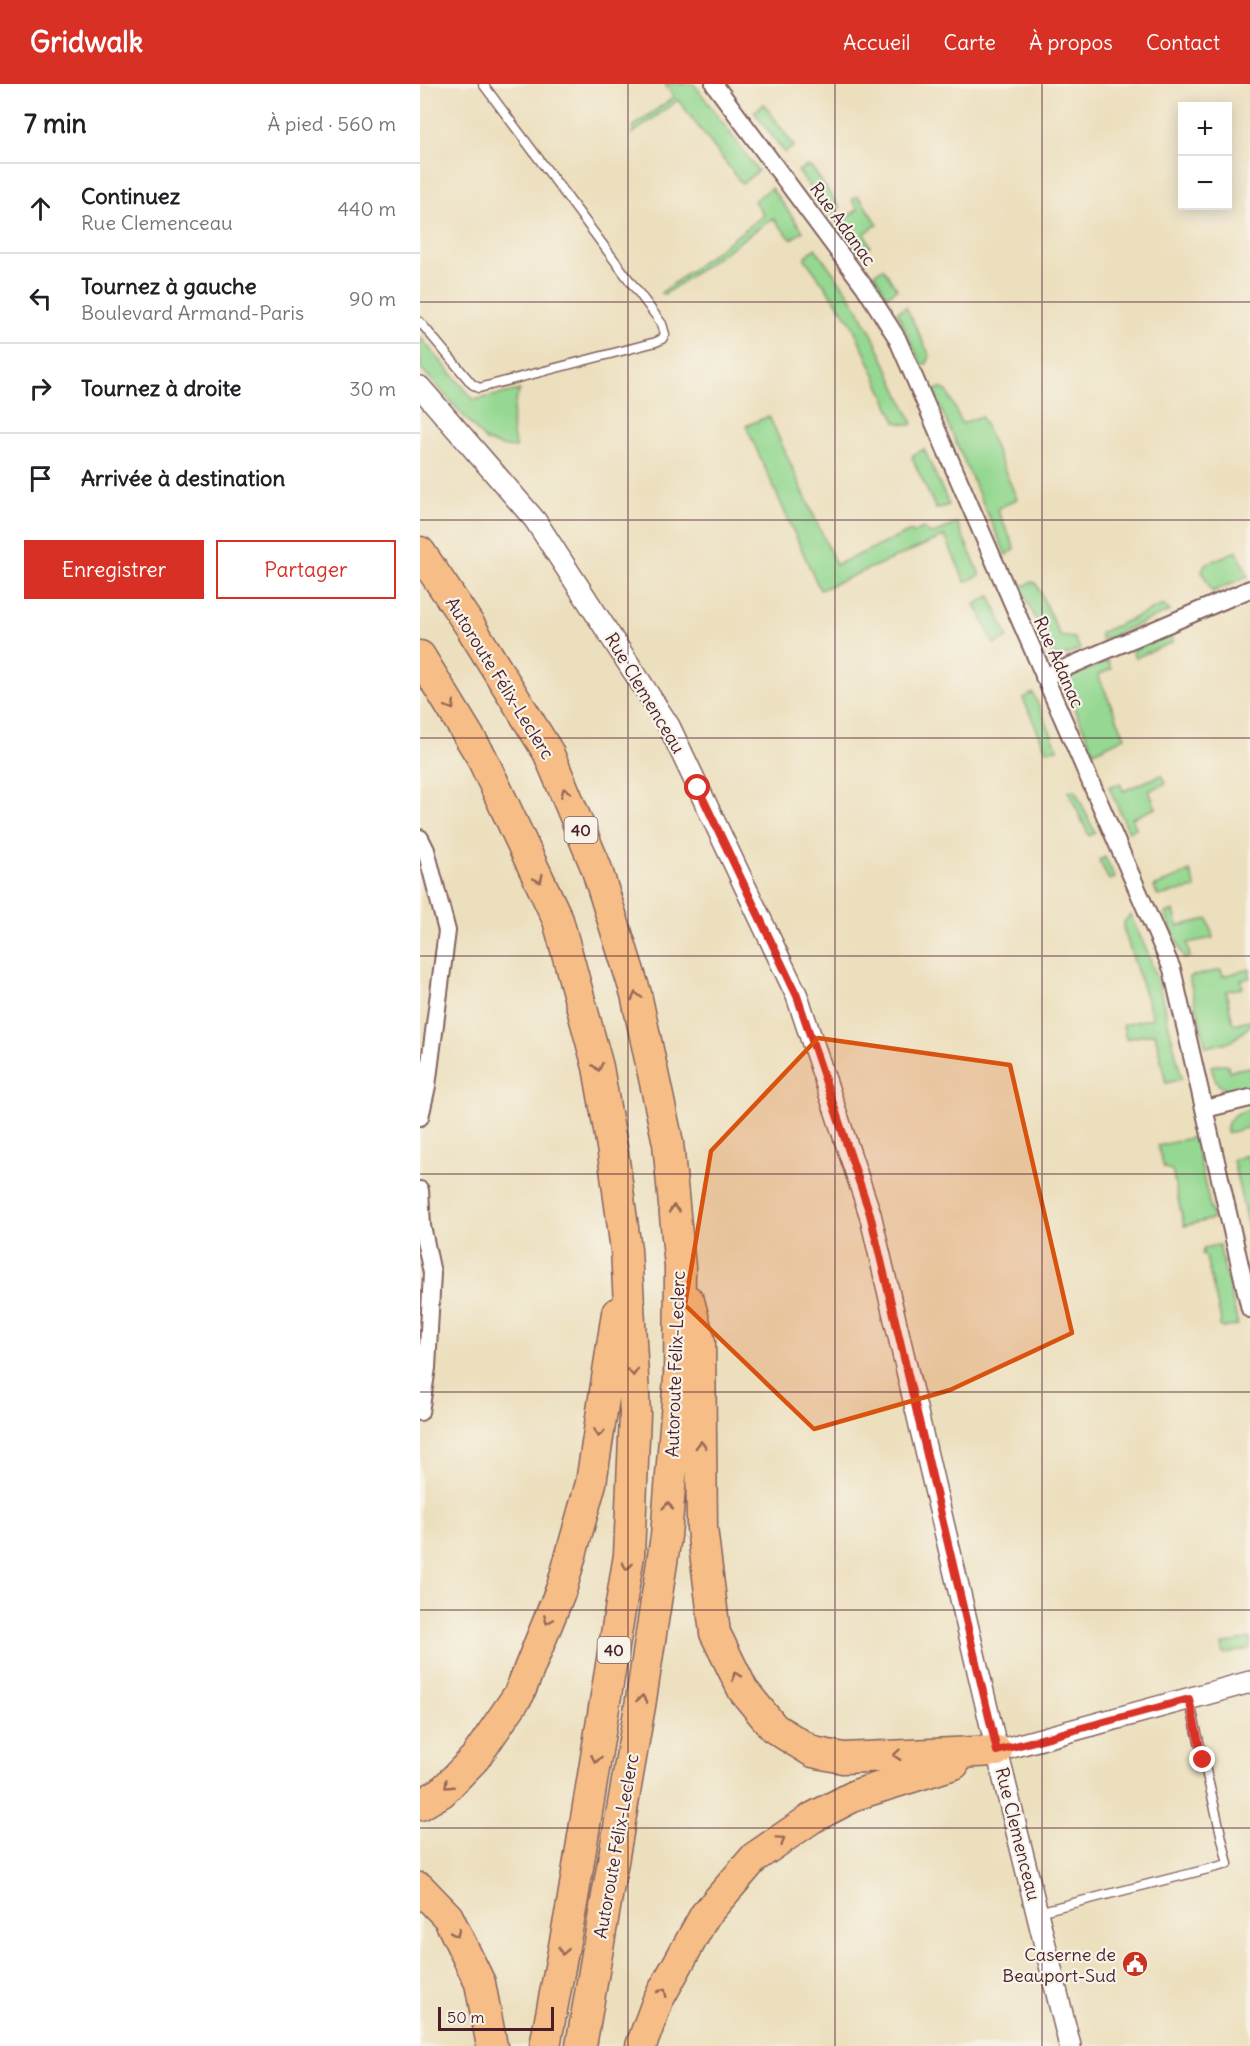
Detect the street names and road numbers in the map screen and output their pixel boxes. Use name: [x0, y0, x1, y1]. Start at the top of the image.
street label: Rue Adanac: [805, 178, 881, 270]
street label: Autoroute Félix-Leclerc: [441, 593, 559, 763]
street label: Rue Adanac: [1029, 613, 1089, 711]
street label: Rue Clemenceau: [600, 629, 690, 757]
road number: 40: [564, 817, 598, 843]
street label: Autoroute Félix-Leclerc: [660, 1270, 690, 1458]
road number: 40: [598, 1637, 630, 1663]
street label: Autoroute Félix-Leclerc: [588, 1752, 644, 1940]
street label: Rue Clemenceau: [990, 1765, 1046, 1903]

